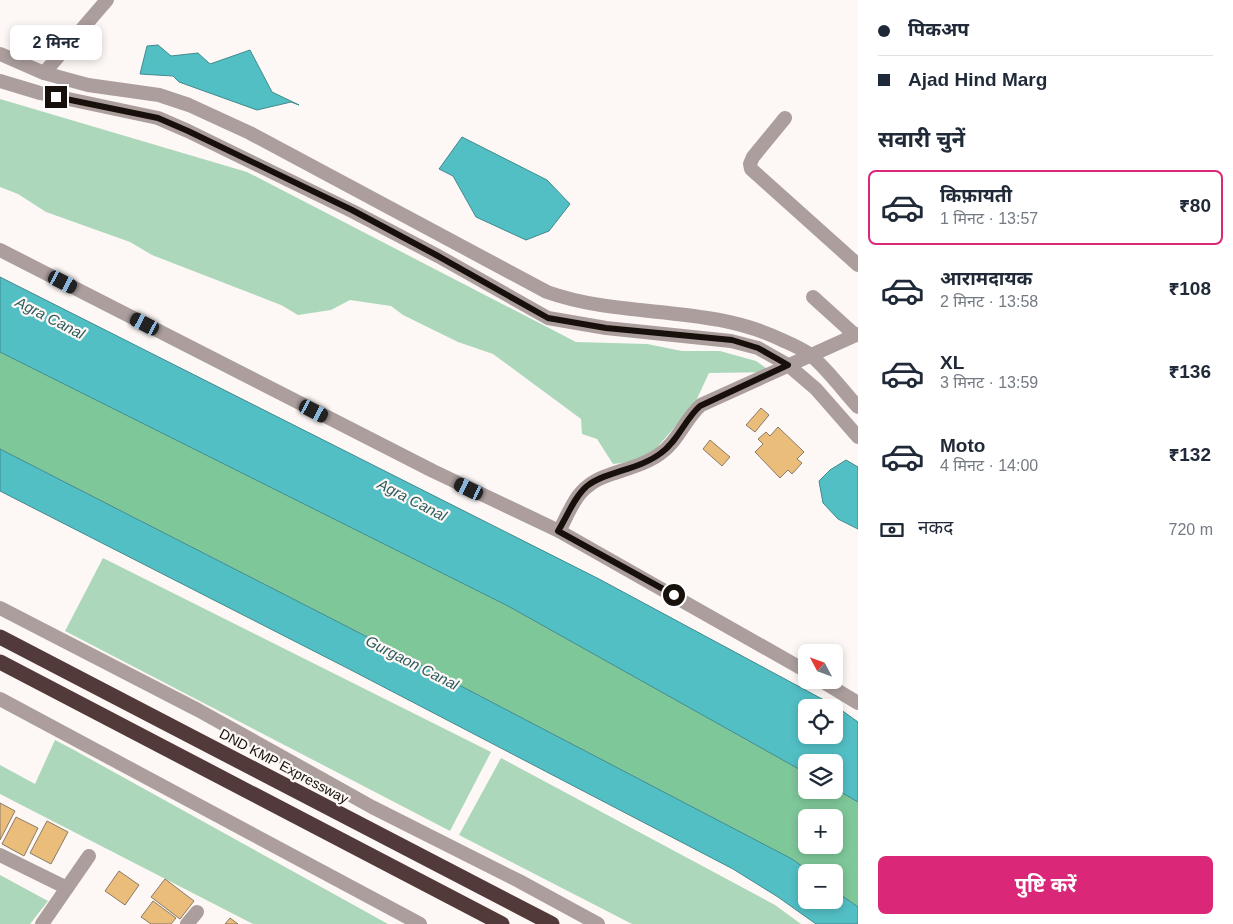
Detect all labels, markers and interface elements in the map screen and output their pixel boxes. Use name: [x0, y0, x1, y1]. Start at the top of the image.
text: पिकअप: [908, 19, 969, 40]
callout: 2 मिनट: [10, 24, 102, 59]
text: 2 मिनट: [33, 34, 79, 51]
text: Ajad Hind Marg: [908, 69, 1047, 90]
route end: [45, 86, 67, 108]
text: सवारी चुनें: [878, 127, 965, 152]
icon: car: [880, 185, 925, 230]
text: किफ़ायती: [940, 185, 1012, 206]
text: ₹80: [1179, 195, 1211, 216]
text: 1 मिनट · 13:57: [940, 210, 1038, 227]
icon: car: [880, 268, 925, 313]
text: आरामदायक: [940, 268, 1032, 289]
car: [46, 269, 79, 295]
text: ₹108: [1168, 278, 1211, 299]
water label: Agra Canal: [12, 292, 88, 342]
text: 2 मिनट · 13:58: [940, 293, 1038, 310]
car: [128, 311, 161, 337]
icon: car: [880, 351, 925, 396]
text: XL: [940, 352, 964, 373]
text: ₹136: [1168, 361, 1211, 382]
text: 3 मिनट · 13:59: [940, 374, 1038, 391]
car: [297, 398, 330, 424]
icon: car: [880, 434, 925, 479]
text: Moto: [940, 435, 985, 456]
text: ₹132: [1168, 444, 1211, 465]
text: 4 मिनट · 14:00: [940, 457, 1038, 474]
water label: Agra Canal: [374, 474, 450, 524]
car: [452, 476, 485, 502]
icon: cash: [878, 516, 906, 544]
text: नकद: [918, 517, 953, 538]
text: 720 m: [1169, 521, 1213, 538]
route start: [663, 584, 685, 606]
water label: Gurgaon Canal: [363, 632, 462, 694]
north arrow: [798, 644, 842, 689]
map controls: [798, 644, 843, 909]
button: locate: [798, 699, 843, 744]
street label: DND KMP Expressway: [217, 725, 351, 807]
button: layers: [798, 754, 843, 799]
button: +: [798, 809, 843, 854]
button: पुष्टि करें: [878, 856, 1213, 914]
button: −: [798, 864, 843, 909]

